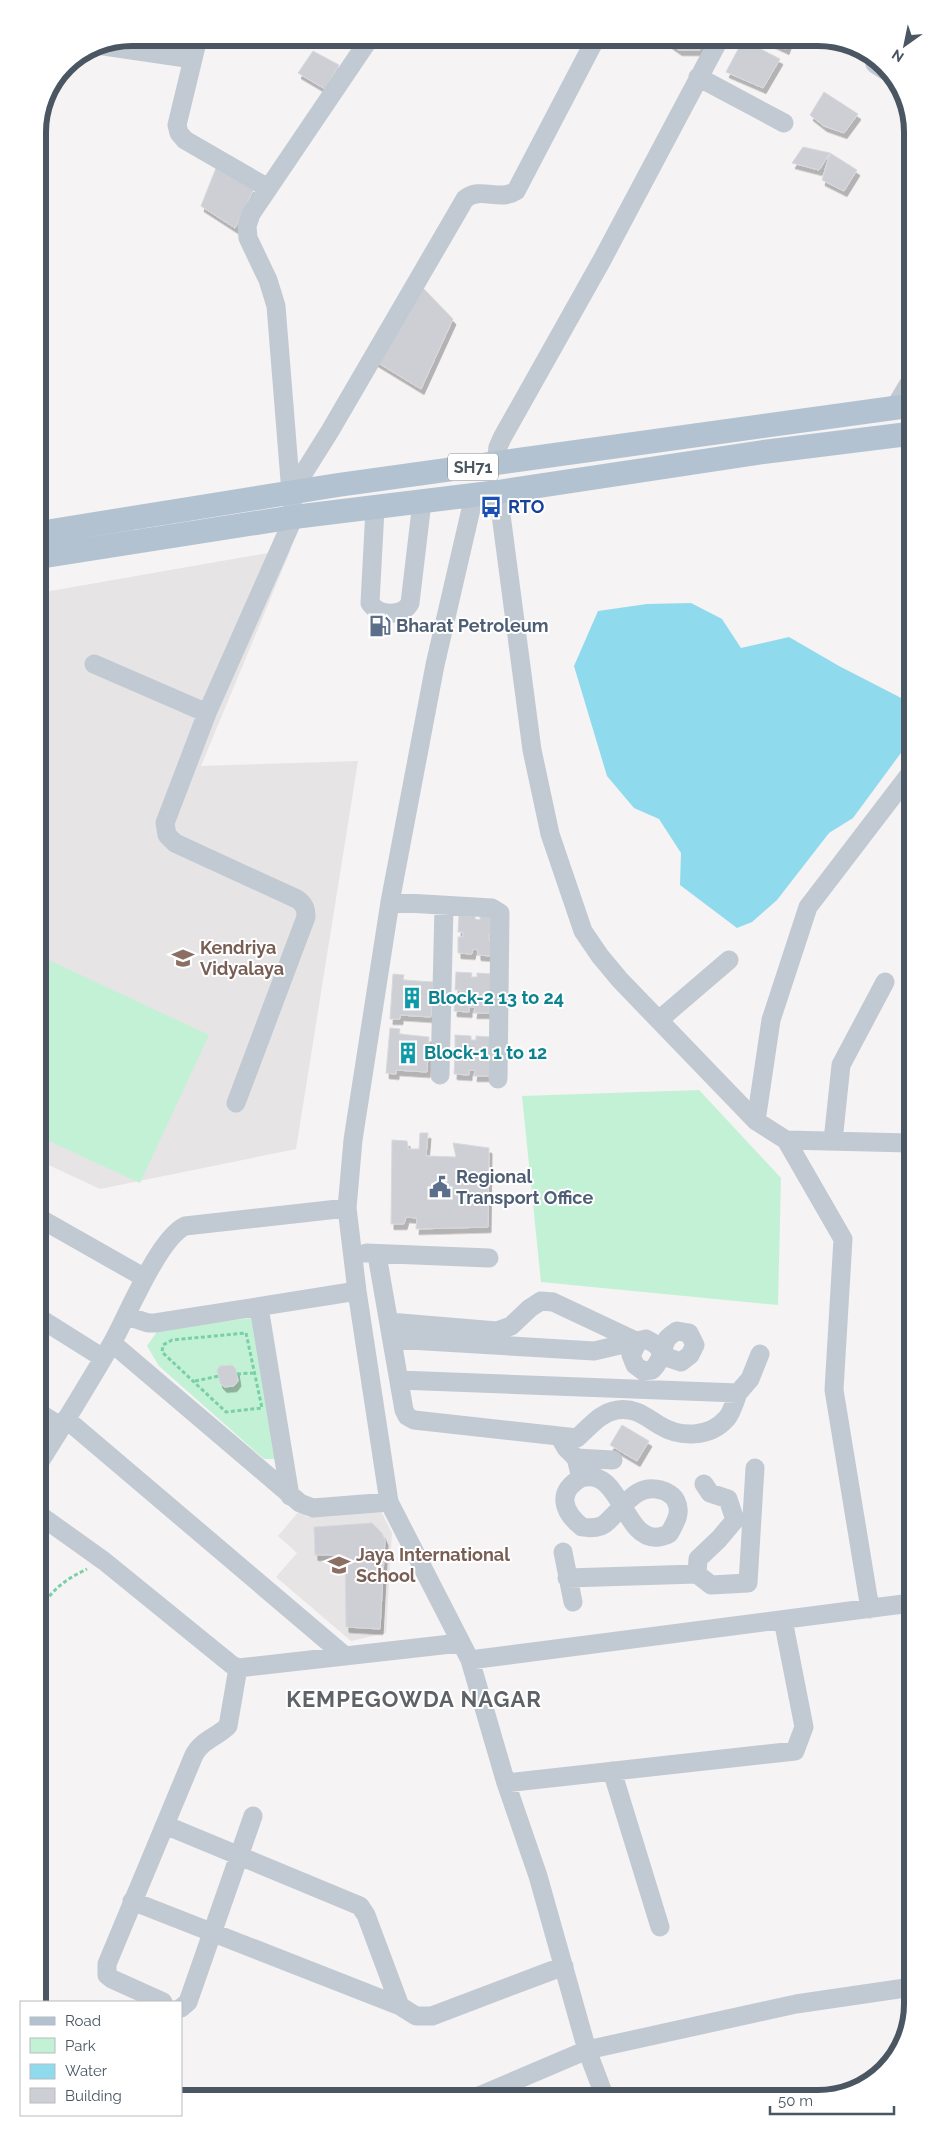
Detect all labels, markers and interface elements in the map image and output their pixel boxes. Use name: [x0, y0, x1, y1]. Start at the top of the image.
north arrow: [880, 20, 930, 70]
text: N: [889, 46, 907, 66]
road number: SH71: [448, 454, 498, 481]
bus stop icon: RTO: [478, 494, 504, 520]
place label: RTO: [508, 496, 545, 517]
fuel station icon: Bharat Petroleum: [367, 613, 393, 639]
place label: Bharat Petroleum: [396, 615, 549, 636]
place label: Kendriya Vidyalaya: [200, 937, 284, 979]
school or university icon: Kendriya Vidyalaya: [170, 945, 196, 971]
building icon: Block-2 13 to 24: [399, 985, 425, 1011]
place label: Block-2 13 to 24: [428, 987, 564, 1008]
building icon: Block-1 1 to 12: [395, 1040, 421, 1066]
place label: Block-1 1 to 12: [424, 1042, 547, 1063]
place label: Regional Transport Office: [456, 1166, 593, 1208]
public building icon: Regional Transport Office: [427, 1174, 453, 1200]
place label: Jaya International School: [356, 1544, 510, 1586]
school or university icon: Jaya International School: [326, 1552, 352, 1578]
district label: KEMPEGOWDA NAGAR: [286, 1686, 542, 1712]
legend: [20, 2001, 182, 2116]
text: Road: [65, 2012, 101, 2030]
text: Park: [65, 2037, 96, 2055]
text: Water: [65, 2062, 108, 2080]
scale bar: [770, 2084, 894, 2116]
text: Building: [65, 2087, 122, 2105]
text: 50 m: [778, 2092, 813, 2110]

